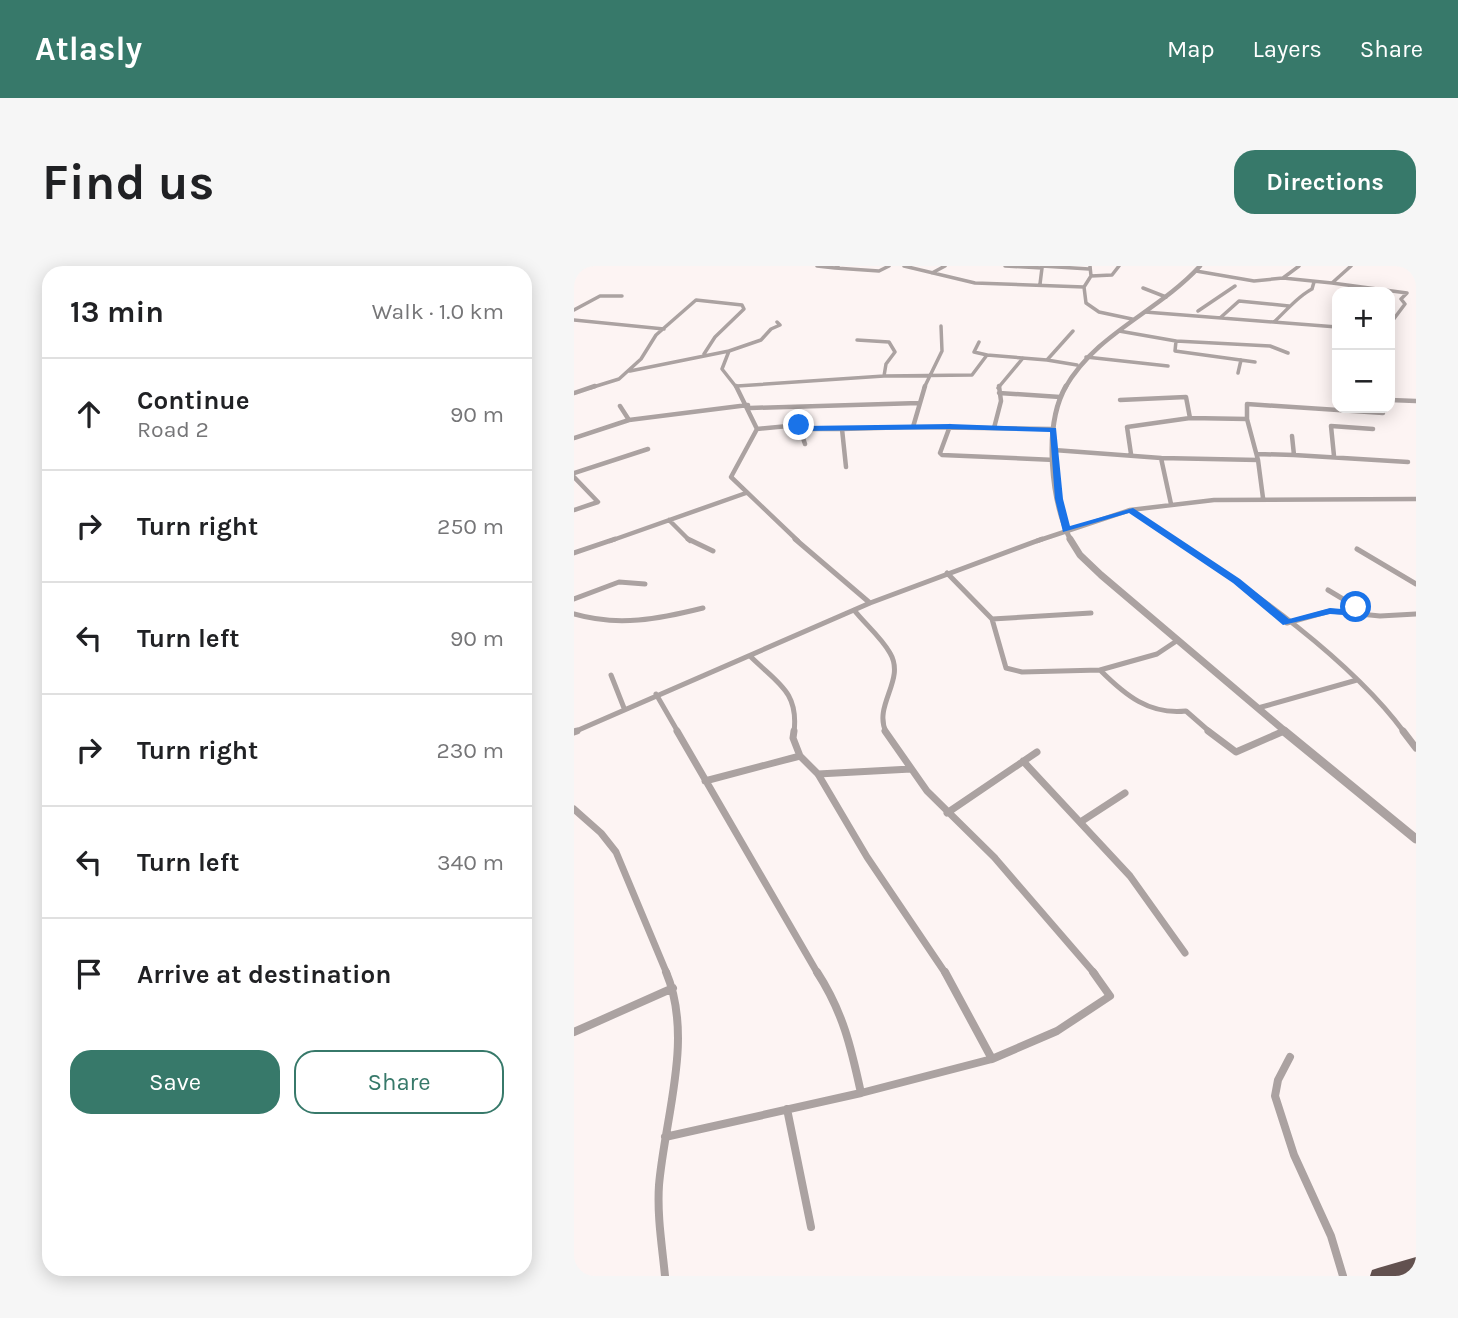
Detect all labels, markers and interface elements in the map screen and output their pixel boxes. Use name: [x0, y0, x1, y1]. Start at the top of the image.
text: Atlasly: [35, 30, 142, 68]
text: Map: [1167, 35, 1215, 63]
text: Layers: [1253, 35, 1322, 63]
text: Share: [1360, 35, 1423, 63]
button: Directions: [1234, 150, 1416, 214]
text: Find us: [42, 154, 214, 211]
map controls: [1332, 287, 1395, 413]
button: +: [1332, 287, 1395, 350]
text: 13 min: [70, 294, 164, 330]
text: Walk · 1.0 km: [372, 298, 504, 325]
button: −: [1332, 350, 1395, 413]
text: Continue: [137, 385, 249, 416]
icon: ahead: [70, 395, 108, 433]
text: 90 m: [450, 401, 504, 428]
route end: [783, 409, 814, 440]
text: Road 2: [137, 416, 209, 443]
icon: right: [70, 507, 108, 545]
text: Turn right: [137, 511, 258, 542]
text: 250 m: [437, 513, 504, 540]
route start: [1340, 591, 1371, 622]
icon: left: [70, 619, 108, 657]
text: Turn left: [137, 623, 239, 654]
text: 90 m: [450, 625, 504, 652]
icon: right: [70, 731, 108, 769]
text: Turn right: [137, 735, 258, 766]
text: 230 m: [436, 737, 504, 764]
icon: left: [70, 843, 108, 881]
text: Turn left: [137, 847, 239, 878]
text: 340 m: [437, 849, 504, 876]
icon: arrive: [70, 955, 108, 993]
text: Arrive at destination: [137, 959, 391, 990]
button: Save: [70, 1050, 280, 1114]
button: Share: [294, 1050, 504, 1114]

